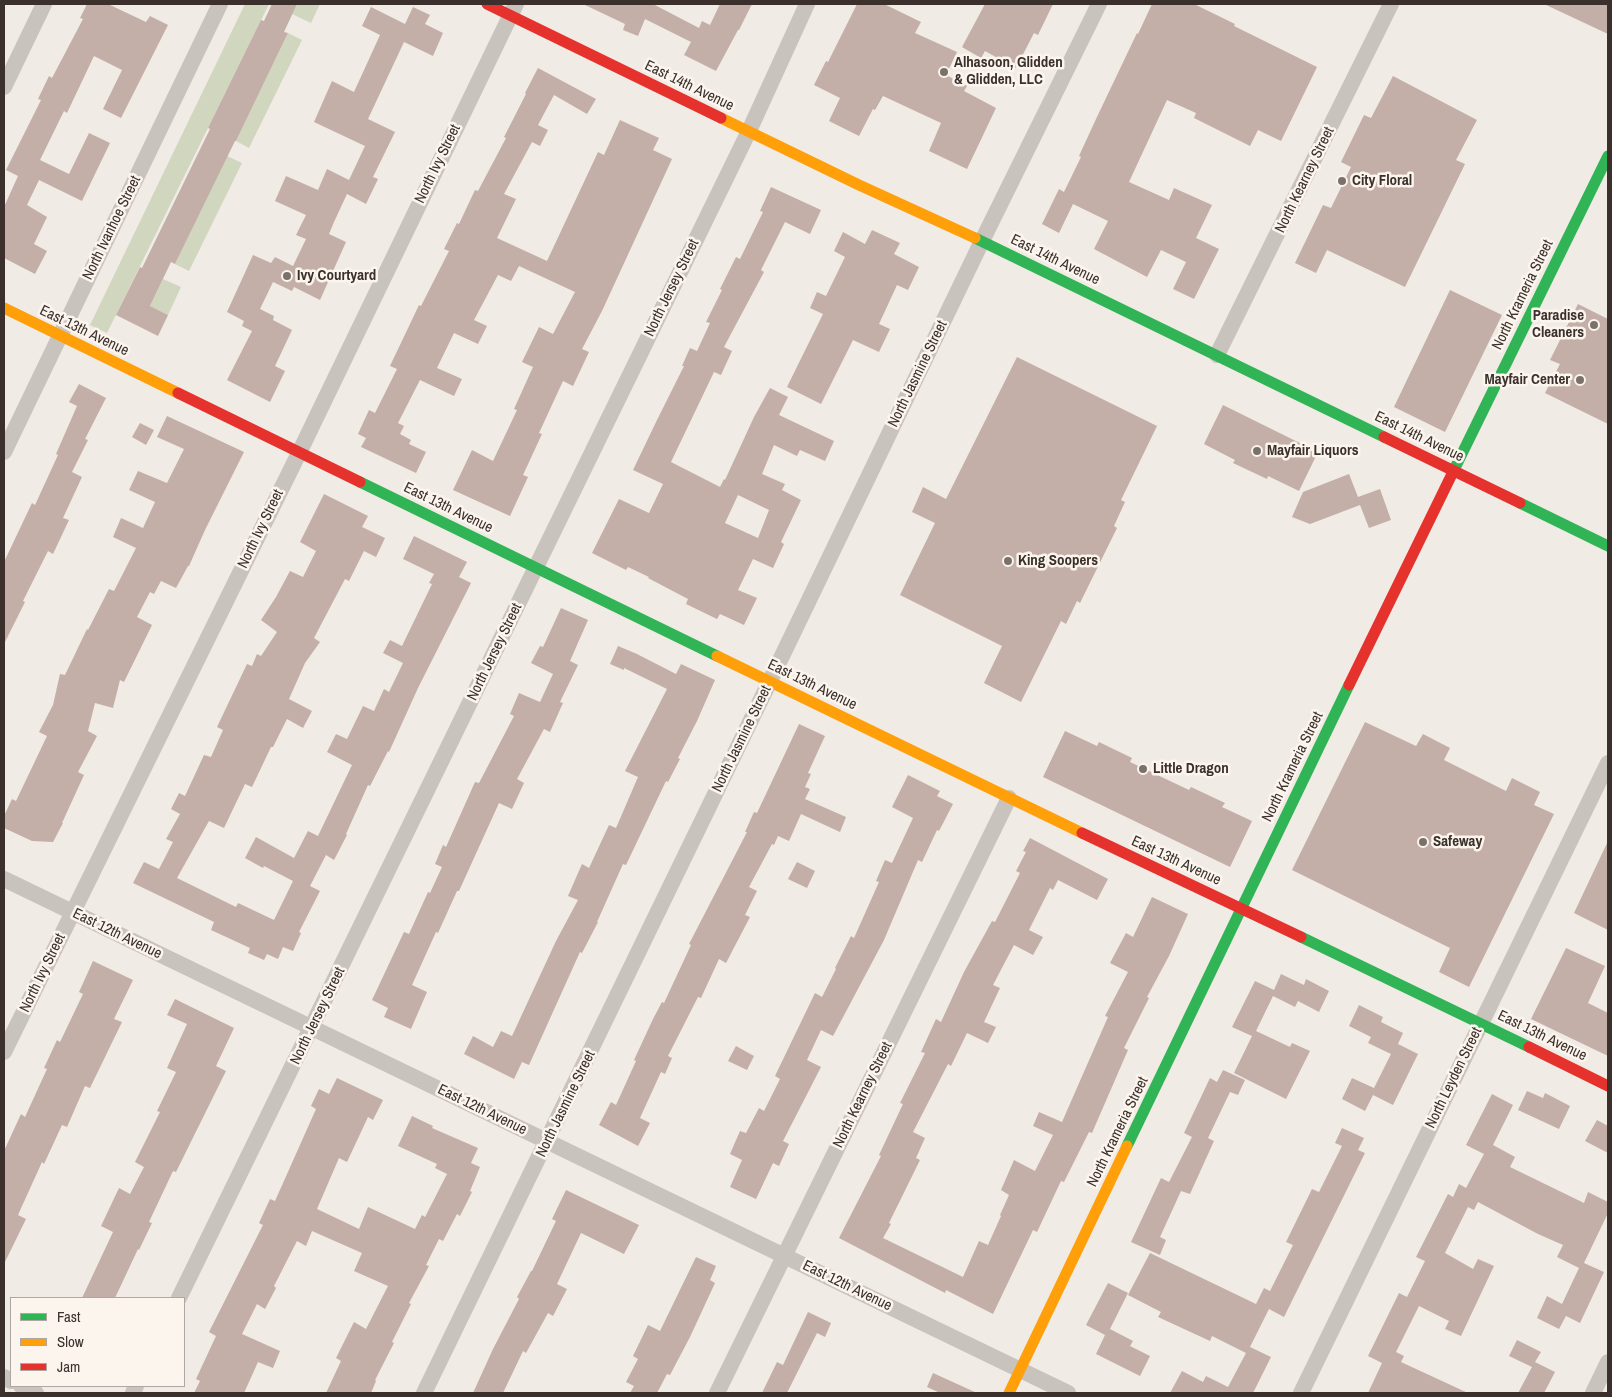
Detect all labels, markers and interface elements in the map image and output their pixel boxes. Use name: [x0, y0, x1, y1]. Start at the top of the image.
place label: Alhasoon, Glidden & Glidden, LLC: [954, 54, 1063, 89]
street label: East 14th Avenue: [642, 57, 736, 115]
marker: Alhasoon, Glidden & Glidden, LLC: [938, 66, 950, 78]
street label: North Ivy Street: [411, 122, 465, 206]
street label: North Kearney Street: [1272, 124, 1338, 236]
place label: City Floral: [1352, 172, 1412, 190]
street label: North Ivanhoe Street: [79, 173, 145, 283]
marker: City Floral: [1336, 175, 1348, 187]
street label: East 14th Avenue: [1008, 231, 1102, 289]
street label: North Jersey Street: [641, 236, 703, 340]
street label: North Krameria Street: [1489, 237, 1557, 353]
place label: Ivy Courtyard: [297, 267, 376, 285]
marker: Ivy Courtyard: [281, 270, 293, 282]
street label: East 13th Avenue: [37, 302, 131, 360]
place label: Paradise Cleaners: [1532, 307, 1584, 342]
street label: North Jasmine Street: [884, 318, 952, 430]
marker: Paradise Cleaners: [1588, 319, 1600, 331]
place label: Mayfair Center: [1485, 371, 1570, 389]
marker: Mayfair Center: [1574, 374, 1586, 386]
street label: East 14th Avenue: [1372, 408, 1466, 466]
place label: Mayfair Liquors: [1267, 442, 1359, 460]
marker: Mayfair Liquors: [1251, 445, 1263, 457]
street label: East 13th Avenue: [401, 479, 495, 537]
street label: North Ivy Street: [234, 487, 288, 571]
place label: King Soopers: [1018, 552, 1098, 570]
marker: King Soopers: [1002, 555, 1014, 567]
street label: North Jersey Street: [464, 600, 526, 704]
street label: East 13th Avenue: [765, 656, 859, 714]
street label: North Jasmine Street: [708, 683, 776, 795]
street label: North Krameria Street: [1259, 709, 1327, 825]
place label: Little Dragon: [1153, 760, 1229, 778]
marker: Little Dragon: [1137, 763, 1149, 775]
street label: East 13th Avenue: [1128, 832, 1224, 890]
place label: Safeway: [1433, 833, 1482, 851]
marker: Safeway: [1417, 836, 1429, 848]
street label: East 12th Avenue: [70, 905, 164, 963]
street label: North Ivy Street: [16, 931, 70, 1015]
street label: North Jersey Street: [287, 964, 349, 1068]
street label: East 13th Avenue: [1495, 1007, 1589, 1065]
street label: North Leyden Street: [1422, 1025, 1486, 1131]
street label: North Kearney Street: [830, 1039, 896, 1151]
street label: North Jasmine Street: [532, 1048, 600, 1160]
street label: North Krameria Street: [1084, 1074, 1152, 1190]
street label: East 12th Avenue: [435, 1081, 529, 1139]
street label: East 12th Avenue: [800, 1257, 894, 1315]
legend: [10, 1297, 185, 1387]
text: Fast: [57, 1306, 80, 1327]
text: Slow: [57, 1331, 84, 1352]
text: Jam: [57, 1356, 80, 1377]

